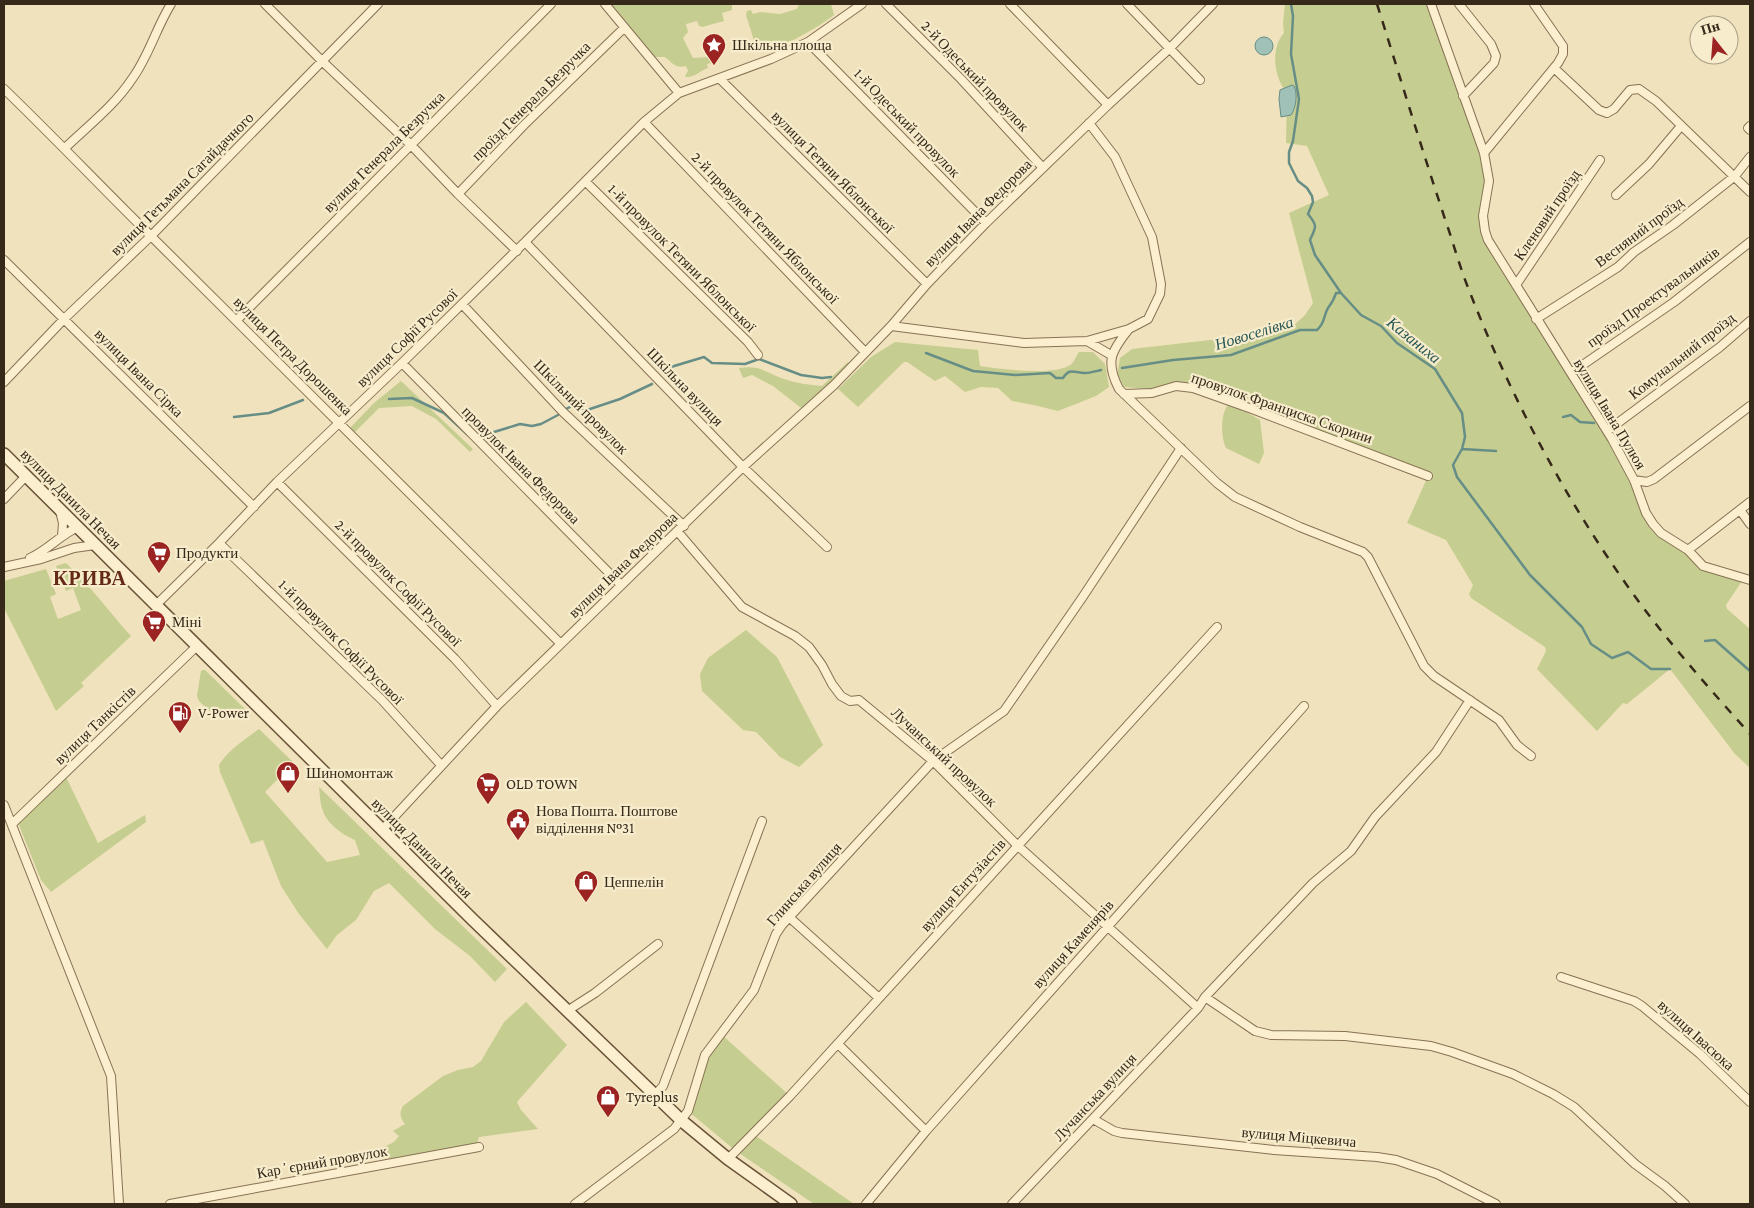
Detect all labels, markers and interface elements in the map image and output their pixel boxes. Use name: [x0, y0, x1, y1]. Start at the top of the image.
north arrow: [1689, 15, 1739, 65]
text: Пн: [1699, 17, 1722, 38]
street label: 2-й Одеський провулок: [918, 18, 1032, 135]
place icon: Шкільна площа: [701, 32, 727, 66]
place label: Шкільна площа: [732, 37, 832, 53]
street label: проїзд Генерала Безручка: [468, 38, 594, 164]
street label: 1-й Одеський провулок: [851, 65, 964, 181]
street label: вулиця Генерала Безручка: [320, 88, 448, 216]
street label: вулиця Тетяни Яблонської: [769, 108, 898, 237]
street label: вулиця Гетьмана Сагайдачного: [107, 109, 257, 259]
street label: 2-й провулок Тетяни Яблонської: [688, 149, 842, 308]
street label: вулиця Івана Федорова: [921, 156, 1035, 270]
street label: Кленовий проїзд: [1511, 166, 1584, 263]
street label: 1-й провулок Тетяни Яблонської: [605, 181, 760, 336]
street label: Весняний проїзд: [1592, 193, 1686, 270]
street label: проїзд Проектувальників: [1584, 244, 1722, 350]
street label: вулиця Софії Русової: [353, 285, 461, 390]
street label: вулиця Петра Дорошенка: [231, 294, 356, 419]
street label: Комунальний проїзд: [1626, 309, 1738, 402]
water label: Новоселівка: [1212, 313, 1295, 353]
water label: Казаниха: [1383, 313, 1444, 367]
street label: вулиця Івана Сірка: [92, 326, 187, 421]
street label: Шкільна вулиця: [644, 345, 726, 429]
street label: вулиця Івана Пулюя: [1571, 356, 1649, 472]
street label: Шкільний провулок: [531, 357, 632, 458]
street label: провулок Франциска Скорини: [1189, 369, 1375, 447]
street label: провулок Івана Федорова: [459, 403, 583, 527]
street label: вулиця Данила Нечая: [18, 446, 124, 552]
street label: вулиця Івана Федорова: [565, 509, 681, 621]
street label: 2-й провулок Софії Русової: [332, 517, 465, 650]
supermarket icon: Продукти: [146, 540, 172, 574]
place label: Продукти: [176, 545, 238, 561]
district label: КРИВА: [53, 567, 127, 589]
street label: 1-й провулок Софії Русової: [275, 576, 407, 708]
supermarket icon: Міні: [141, 609, 167, 643]
place label: Міні: [172, 614, 202, 630]
street label: вулиця Танкістів: [51, 682, 139, 768]
fuel station icon: V-Power: [167, 700, 193, 734]
street label: Лучанський провулок: [888, 704, 1000, 810]
place label: V-Power: [198, 705, 250, 721]
shop icon: Шиномонтаж: [275, 760, 301, 794]
place label: Шиномонтаж: [306, 765, 394, 781]
supermarket icon: OLD TOWN: [475, 771, 501, 805]
place label: OLD TOWN: [506, 776, 578, 792]
street label: вулиця Данила Нечая: [369, 795, 475, 901]
place label: Нова Пошта. Поштове відділення №31: [536, 803, 678, 836]
public building icon: Нова Пошта. Поштове відділення №31: [505, 807, 531, 841]
street label: вулиця Ентузіастів: [917, 835, 1009, 935]
street label: Глинська вулиця: [764, 839, 845, 929]
shop icon: Цеппелін: [573, 869, 599, 903]
place label: Цеппелін: [604, 874, 664, 890]
street label: вулиця Каменярів: [1029, 897, 1117, 991]
street label: вулиця Івасюка: [1655, 997, 1738, 1074]
street label: Лучанська вулиця: [1050, 1050, 1140, 1144]
shop icon: Tyreplus: [595, 1084, 621, 1118]
place label: Tyreplus: [626, 1089, 678, 1106]
street label: вулиця Міцкевича: [1241, 1124, 1357, 1150]
street label: Карʼєрний провулок: [255, 1143, 389, 1181]

